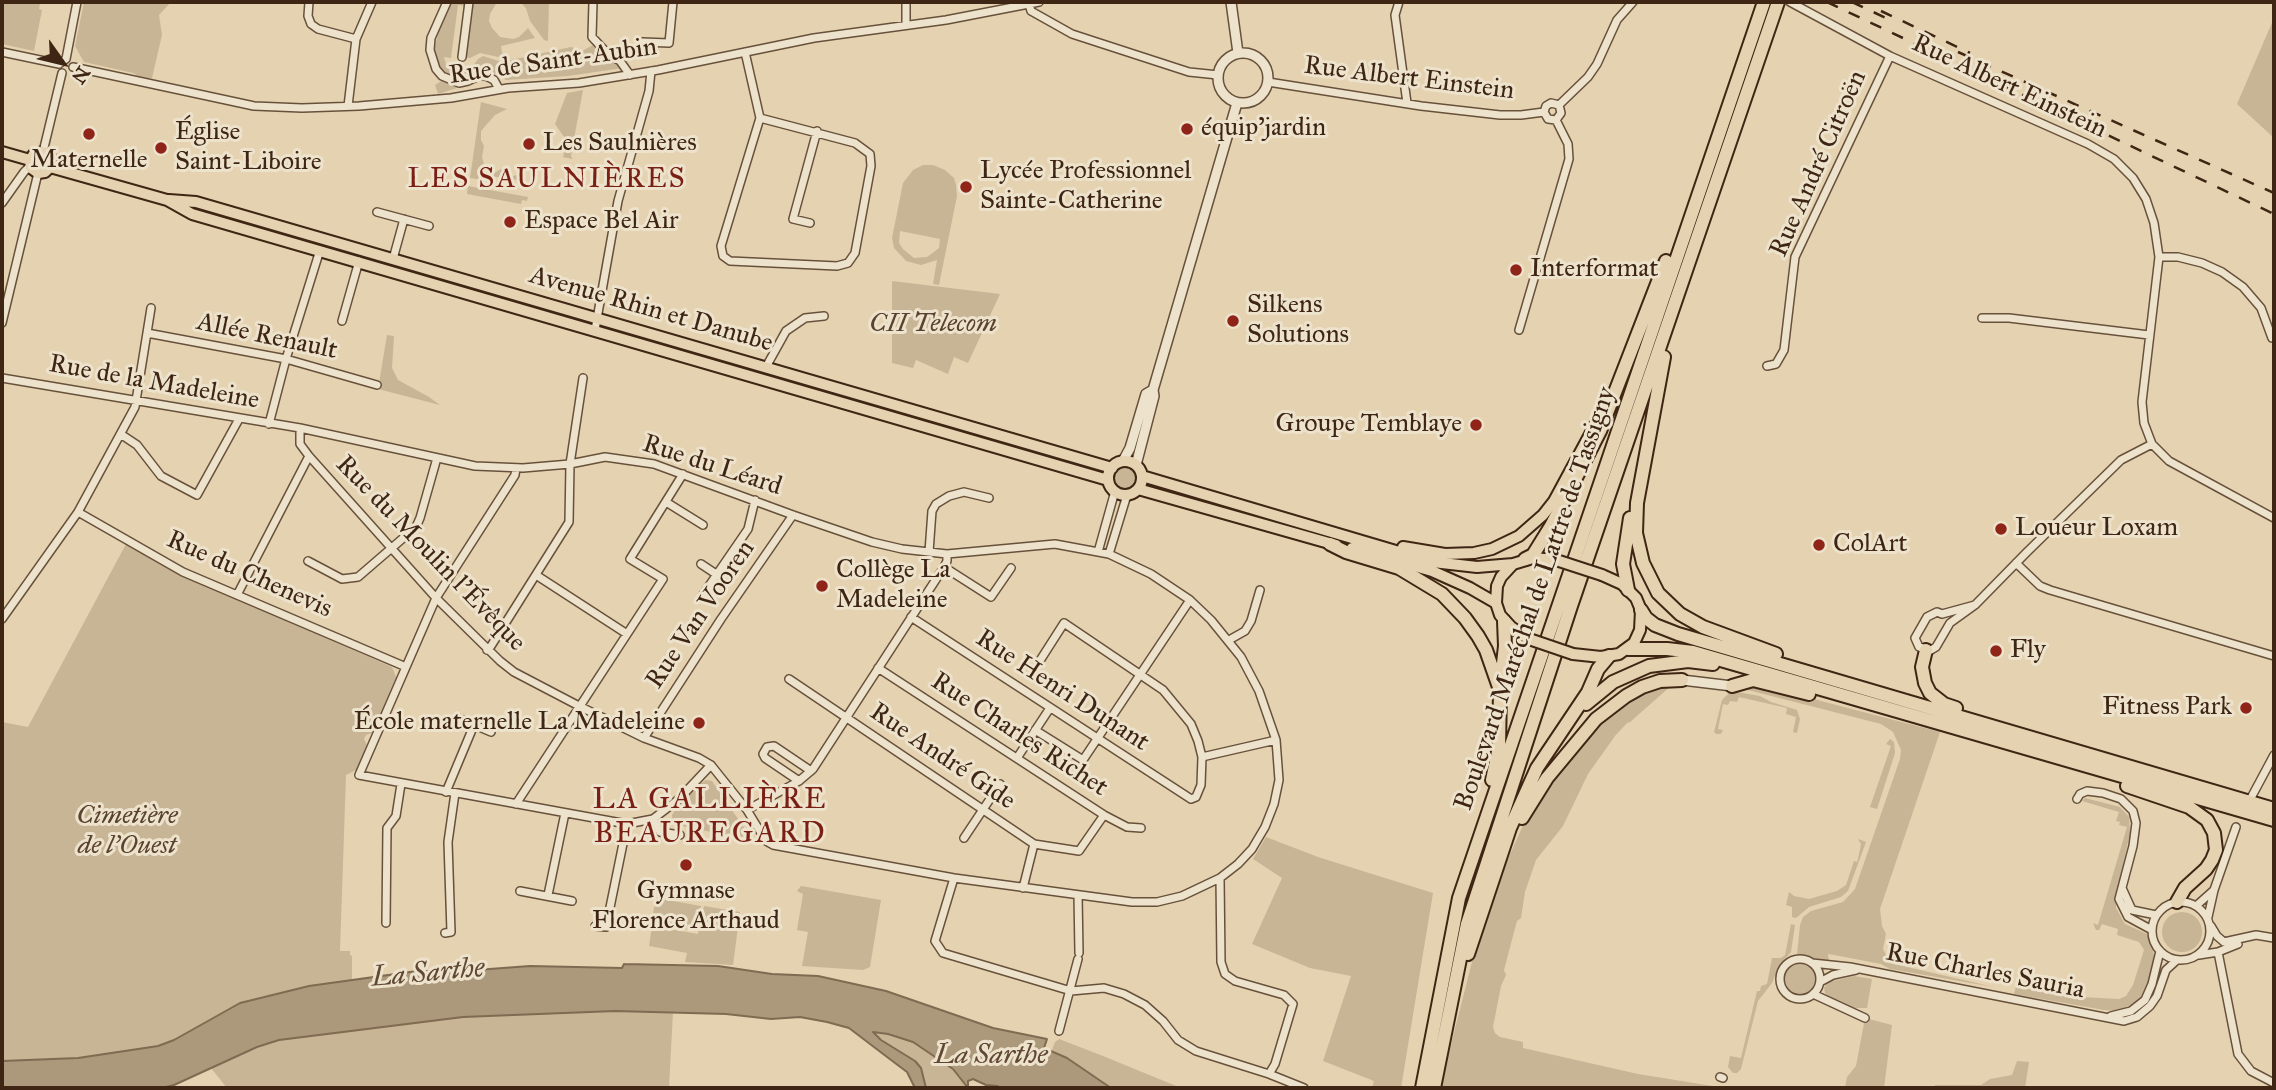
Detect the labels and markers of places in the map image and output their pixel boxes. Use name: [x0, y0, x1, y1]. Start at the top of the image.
place label: équip'jardin: [1201, 113, 1326, 145]
place label: Église Saint-Liboire: [175, 117, 322, 178]
marker: équip'jardin: [1179, 121, 1195, 137]
marker: Maternelle: [81, 126, 97, 142]
place label: Les Saulnières: [543, 128, 697, 160]
marker: Les Saulnières: [521, 136, 537, 152]
marker: Église Saint-Liboire: [153, 140, 169, 156]
place label: Maternelle: [30, 145, 148, 177]
place label: Lycée Professionnel Sainte-Catherine: [980, 156, 1191, 218]
marker: Lycée Professionnel Sainte-Catherine: [958, 179, 974, 195]
place label: Espace Bel Air: [524, 206, 679, 238]
marker: Espace Bel Air: [502, 214, 518, 230]
place label: Interformat: [1530, 254, 1658, 286]
marker: Interformat: [1508, 262, 1524, 278]
place label: Silkens Solutions: [1247, 290, 1349, 352]
marker: Silkens Solutions: [1225, 313, 1241, 329]
place label: Groupe Temblaye: [1276, 409, 1462, 441]
marker: Groupe Temblaye: [1468, 417, 1484, 433]
place label: Loueur Loxam: [2015, 513, 2178, 545]
marker: Loueur Loxam: [1993, 521, 2009, 537]
place label: ColArt: [1833, 529, 1907, 561]
marker: ColArt: [1811, 537, 1827, 553]
place label: Collège La Madeleine: [836, 555, 950, 616]
marker: Collège La Madeleine: [814, 578, 830, 594]
place label: Fly: [2010, 635, 2046, 667]
marker: Fly: [1988, 643, 2004, 659]
place label: Fitness Park: [2102, 692, 2232, 724]
marker: Fitness Park: [2238, 700, 2254, 716]
place label: École maternelle La Madeleine: [354, 707, 685, 739]
marker: École maternelle La Madeleine: [691, 715, 707, 731]
marker: Gymnase Florence Arthaud: [678, 857, 694, 873]
place label: Gymnase Florence Arthaud: [592, 876, 780, 938]

